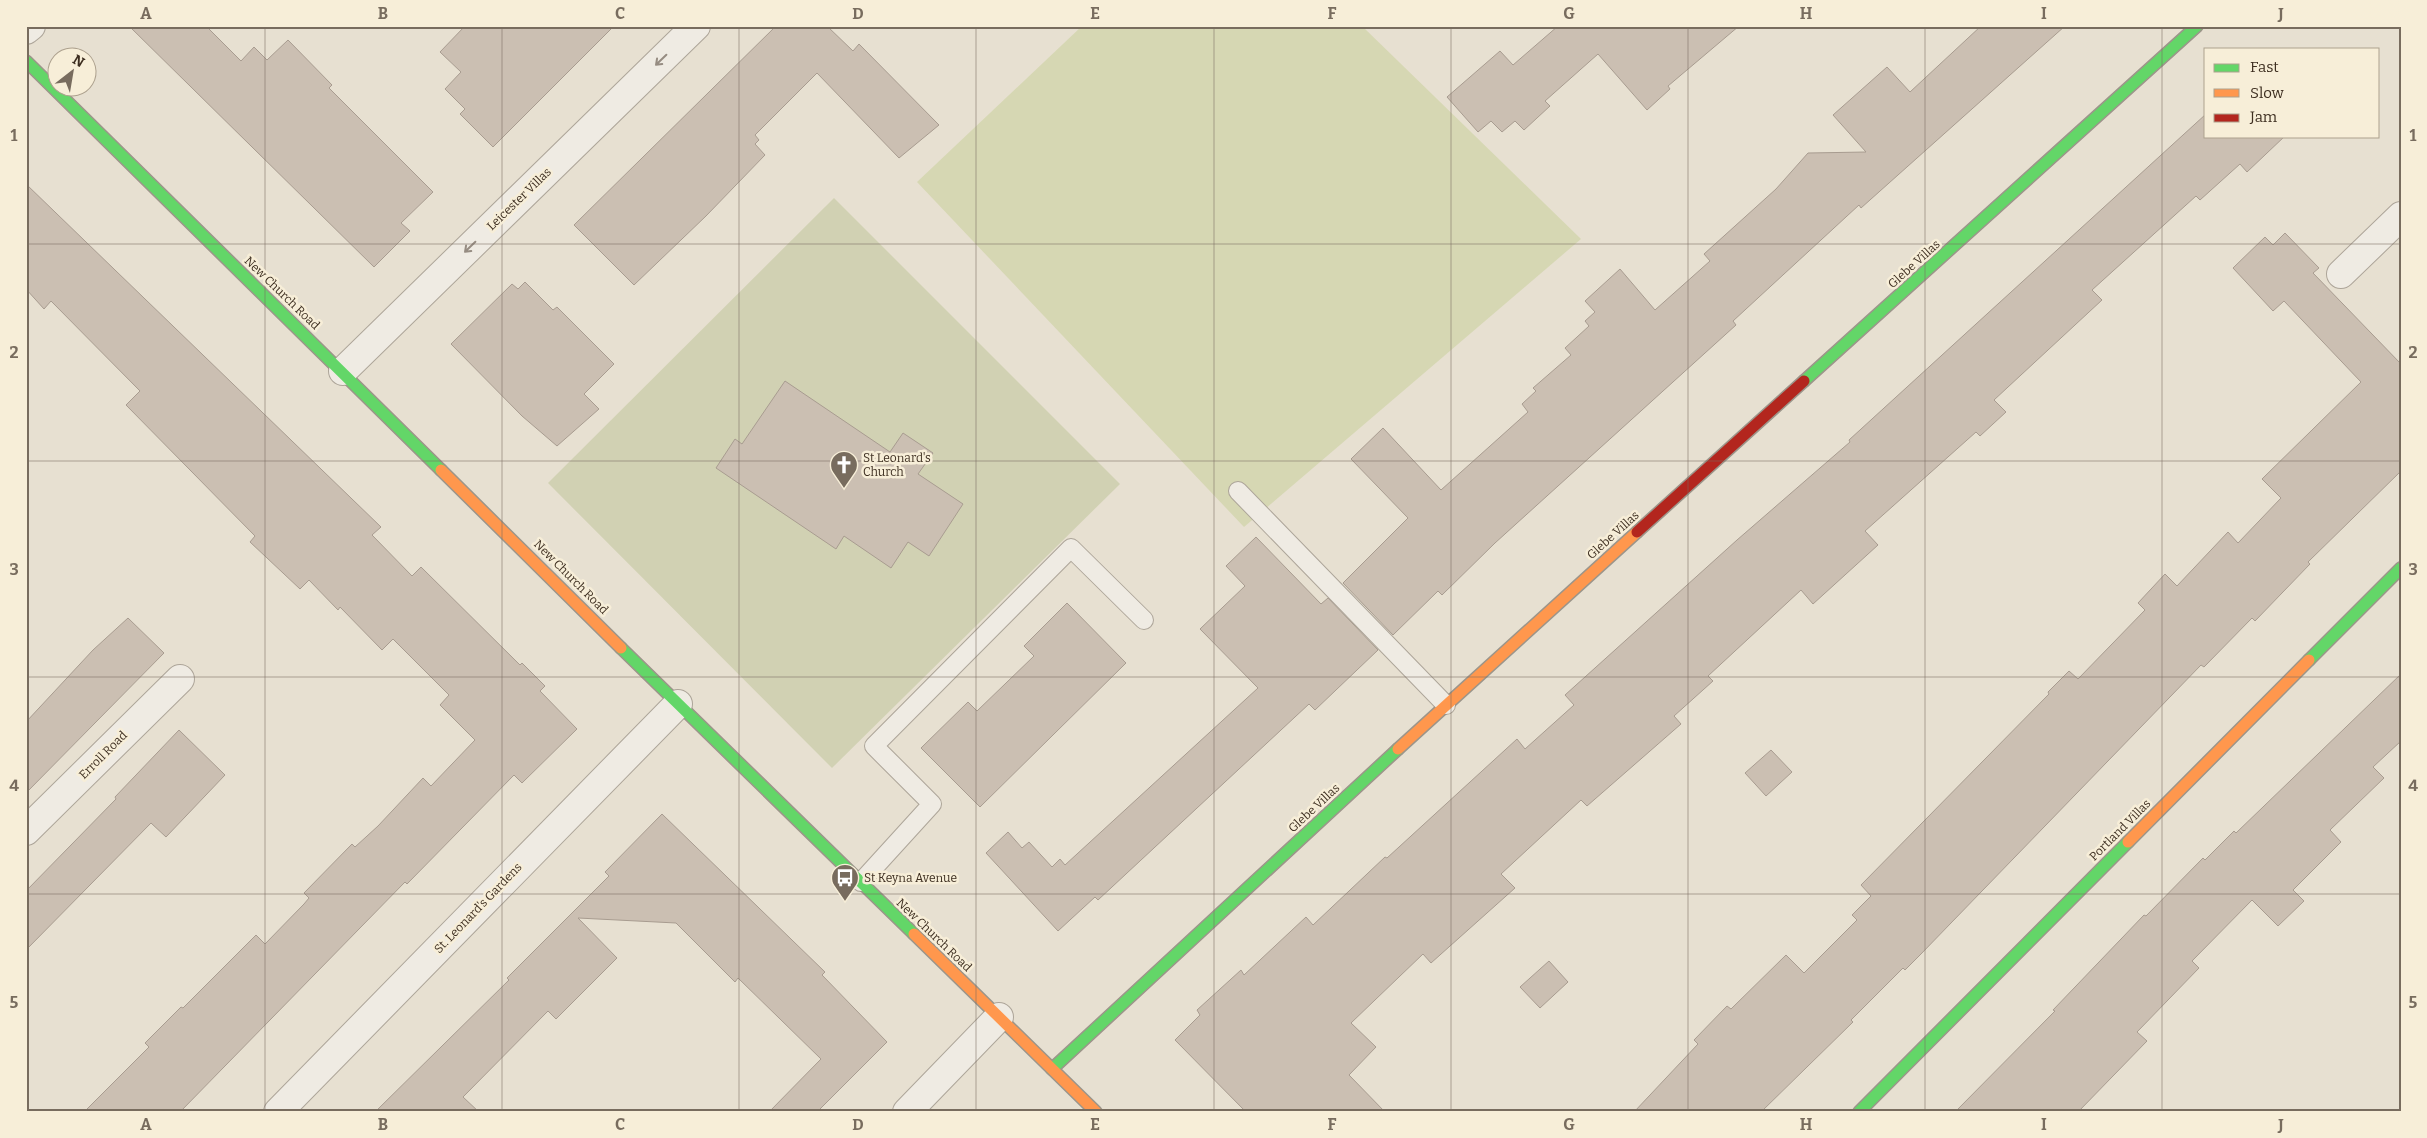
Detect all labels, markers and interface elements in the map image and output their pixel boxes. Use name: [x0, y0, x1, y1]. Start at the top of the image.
text: A: [140, 4, 152, 23]
text: B: [378, 4, 388, 23]
text: C: [615, 4, 625, 23]
text: D: [852, 4, 864, 23]
text: E: [1090, 4, 1100, 23]
text: F: [1328, 4, 1337, 23]
text: G: [1563, 4, 1575, 23]
text: H: [1800, 4, 1813, 23]
text: I: [2041, 4, 2047, 23]
text: J: [2277, 4, 2284, 23]
north arrow: [48, 48, 98, 98]
legend: [2204, 48, 2380, 138]
text: N: [69, 51, 88, 71]
one-way arrow: [655, 54, 668, 66]
text: Fast: [2250, 58, 2279, 76]
text: Slow: [2250, 84, 2285, 102]
text: Jam: [2249, 108, 2278, 126]
text: 1: [11, 126, 18, 145]
text: 1: [2410, 126, 2417, 145]
street label: Leicester Villas: [484, 165, 554, 233]
street label: Glebe Villas: [1885, 237, 1943, 291]
one-way arrow: [464, 241, 476, 253]
street label: New Church Road: [242, 254, 322, 332]
text: 2: [9, 343, 19, 362]
text: 2: [2408, 343, 2418, 362]
church icon: St Leonard's Church: [829, 450, 859, 489]
place label: St Leonard's Church: [863, 451, 931, 479]
street label: Glebe Villas: [1584, 508, 1642, 562]
street label: New Church Road: [531, 537, 611, 617]
text: 3: [9, 560, 19, 579]
text: 3: [2408, 560, 2418, 579]
street label: Erroll Road: [76, 728, 130, 782]
text: 4: [9, 776, 19, 795]
text: 4: [2408, 776, 2418, 795]
street label: Glebe Villas: [1285, 781, 1343, 835]
street label: Portland Villas: [2086, 796, 2154, 864]
street label: St. Leonard's Gardens: [431, 860, 525, 956]
bus stop icon: St Keyna Avenue: [830, 863, 860, 902]
place label: St Keyna Avenue: [864, 871, 957, 885]
street label: New Church Road: [894, 896, 974, 974]
text: 5: [10, 993, 19, 1012]
text: 5: [2409, 993, 2418, 1012]
text: A: [140, 1115, 152, 1134]
text: B: [378, 1115, 388, 1134]
text: C: [615, 1115, 625, 1134]
text: D: [852, 1115, 864, 1134]
text: E: [1090, 1115, 1100, 1134]
text: F: [1328, 1115, 1337, 1134]
text: G: [1563, 1115, 1575, 1134]
text: H: [1800, 1115, 1813, 1134]
text: I: [2041, 1115, 2047, 1134]
text: J: [2277, 1115, 2284, 1134]

